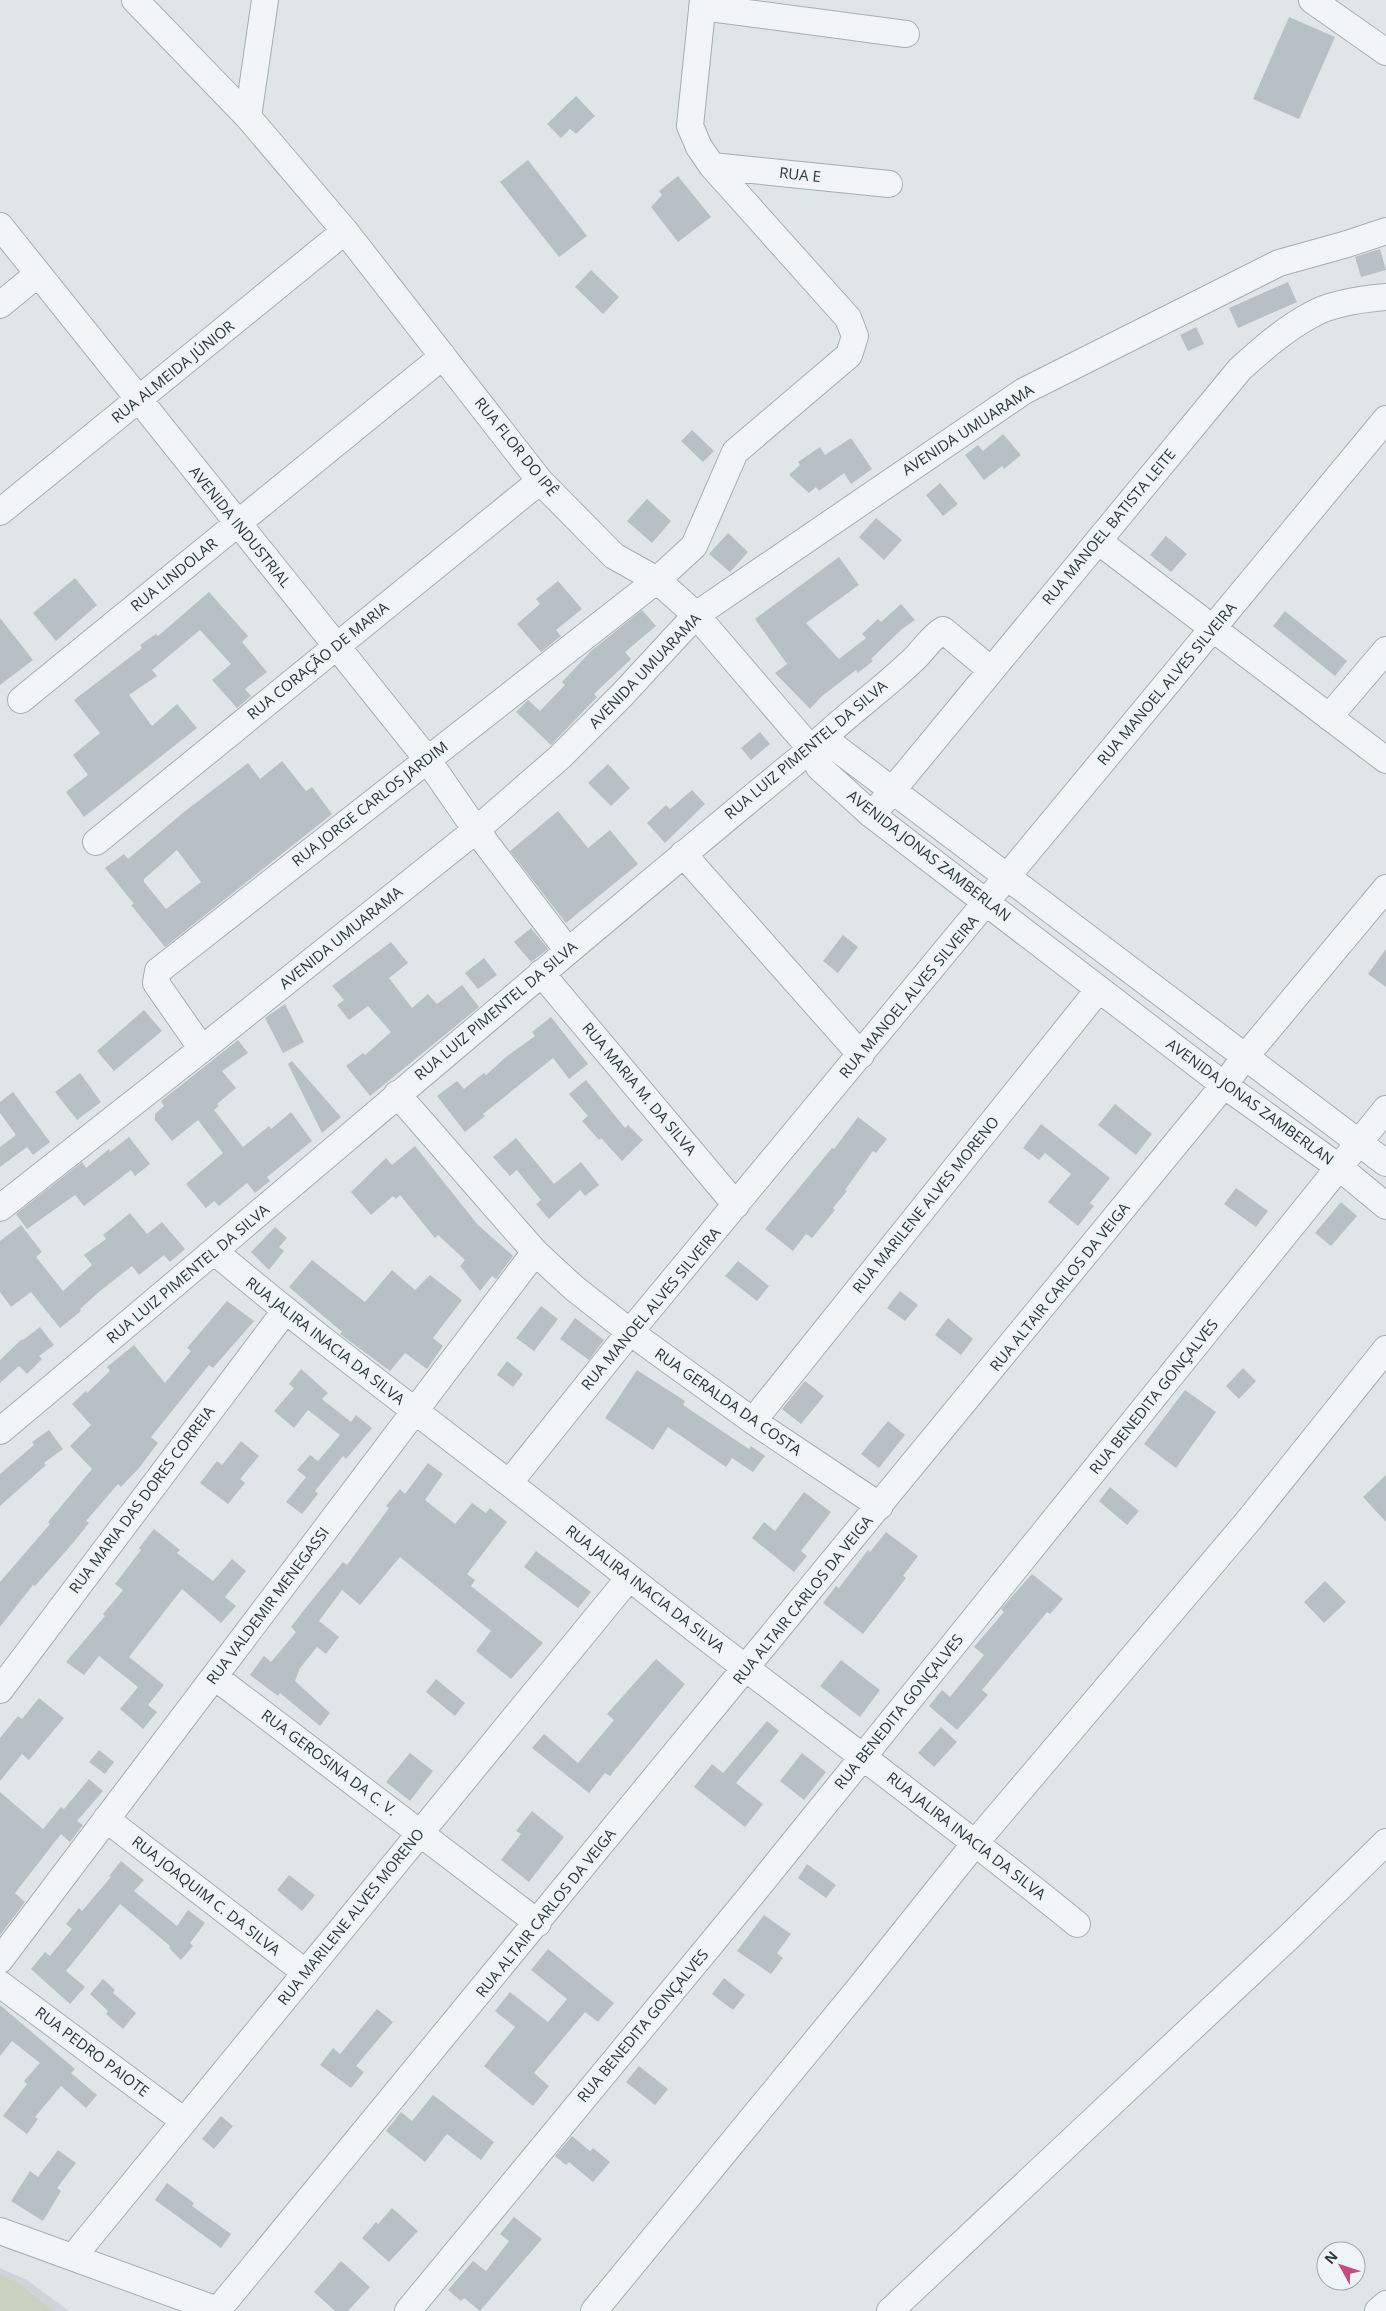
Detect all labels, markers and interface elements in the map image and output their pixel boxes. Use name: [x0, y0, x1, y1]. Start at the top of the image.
street label: RUA E: [778, 162, 822, 186]
street label: RUA ALMEIDA JÚNIOR: [107, 315, 239, 427]
street label: AVENIDA UMUARAMA: [898, 379, 1038, 479]
street label: RUA FLOR DO IPÊ: [471, 393, 563, 500]
street label: RUA MANOEL BATISTA LEITE: [1037, 444, 1180, 609]
street label: AVENIDA INDUSTRIAL: [185, 461, 296, 591]
street label: RUA LINDOLAR: [126, 533, 221, 615]
street label: RUA CORAÇÃO DE MARIA: [242, 596, 393, 724]
street label: RUA MANOEL ALVES SILVEIRA: [1092, 597, 1241, 769]
street label: AVENIDA UMUARAMA: [584, 608, 705, 732]
street label: RUA LUIZ PIMENTEL DA SILVA: [720, 675, 891, 823]
street label: RUA JORGE CARLOS JARDIM: [287, 736, 452, 870]
street label: AVENIDA JONAS ZAMBERLAN: [844, 785, 1016, 925]
street label: AVENIDA UMUARAMA: [275, 881, 407, 993]
street label: RUA MANOEL ALVES SILVEIRA: [834, 910, 983, 1082]
street label: RUA LUIZ PIMENTEL DA SILVA: [410, 936, 581, 1084]
street label: RUA MARIA M. DA SILVA: [578, 1018, 702, 1159]
street label: AVENIDA JONAS ZAMBERLAN: [1163, 1034, 1338, 1169]
street label: RUA MARILENE ALVES MORENO: [848, 1112, 1003, 1297]
street label: RUA ALTAIR CARLOS DA VEIGA: [985, 1197, 1134, 1375]
street label: RUA LUIZ PIMENTEL DA SILVA: [102, 1199, 273, 1347]
street label: RUA MANOEL ALVES SILVEIRA: [576, 1222, 725, 1394]
street label: RUA JALIRA INACIA DA SILVA: [242, 1272, 410, 1409]
street label: RUA BENEDITA GONÇALVES: [1084, 1315, 1222, 1478]
street label: RUA GERALDA DA COSTA: [651, 1343, 806, 1460]
street label: RUA MARIA DAS DORES CORREIA: [64, 1401, 219, 1597]
street label: RUA ALTAIR CARLOS DA VEIGA: [728, 1510, 877, 1688]
street label: RUA JALIRA INACIA DA SILVA: [562, 1520, 730, 1657]
street label: RUA VALDEMIR MENEGASSI: [201, 1523, 333, 1688]
street label: RUA BENEDITA GONÇALVES: [829, 1630, 967, 1793]
street label: RUA GEROSINA DA C. V.: [258, 1704, 402, 1820]
street label: RUA JALIRA INACIA DA SILVA: [883, 1767, 1051, 1904]
street label: RUA ALTAIR CARLOS DA VEIGA: [471, 1823, 620, 2001]
street label: RUA MARILENE ALVES MORENO: [273, 1824, 428, 2009]
street label: RUA JOAQUIM C. DA SILVA: [128, 1831, 285, 1960]
street label: RUA BENEDITA GONÇALVES: [572, 1945, 712, 2106]
street label: RUA PEDRO PAIOTE: [32, 2002, 154, 2101]
north arrow: [1316, 2241, 1366, 2291]
text: N: [1320, 2247, 1342, 2268]

